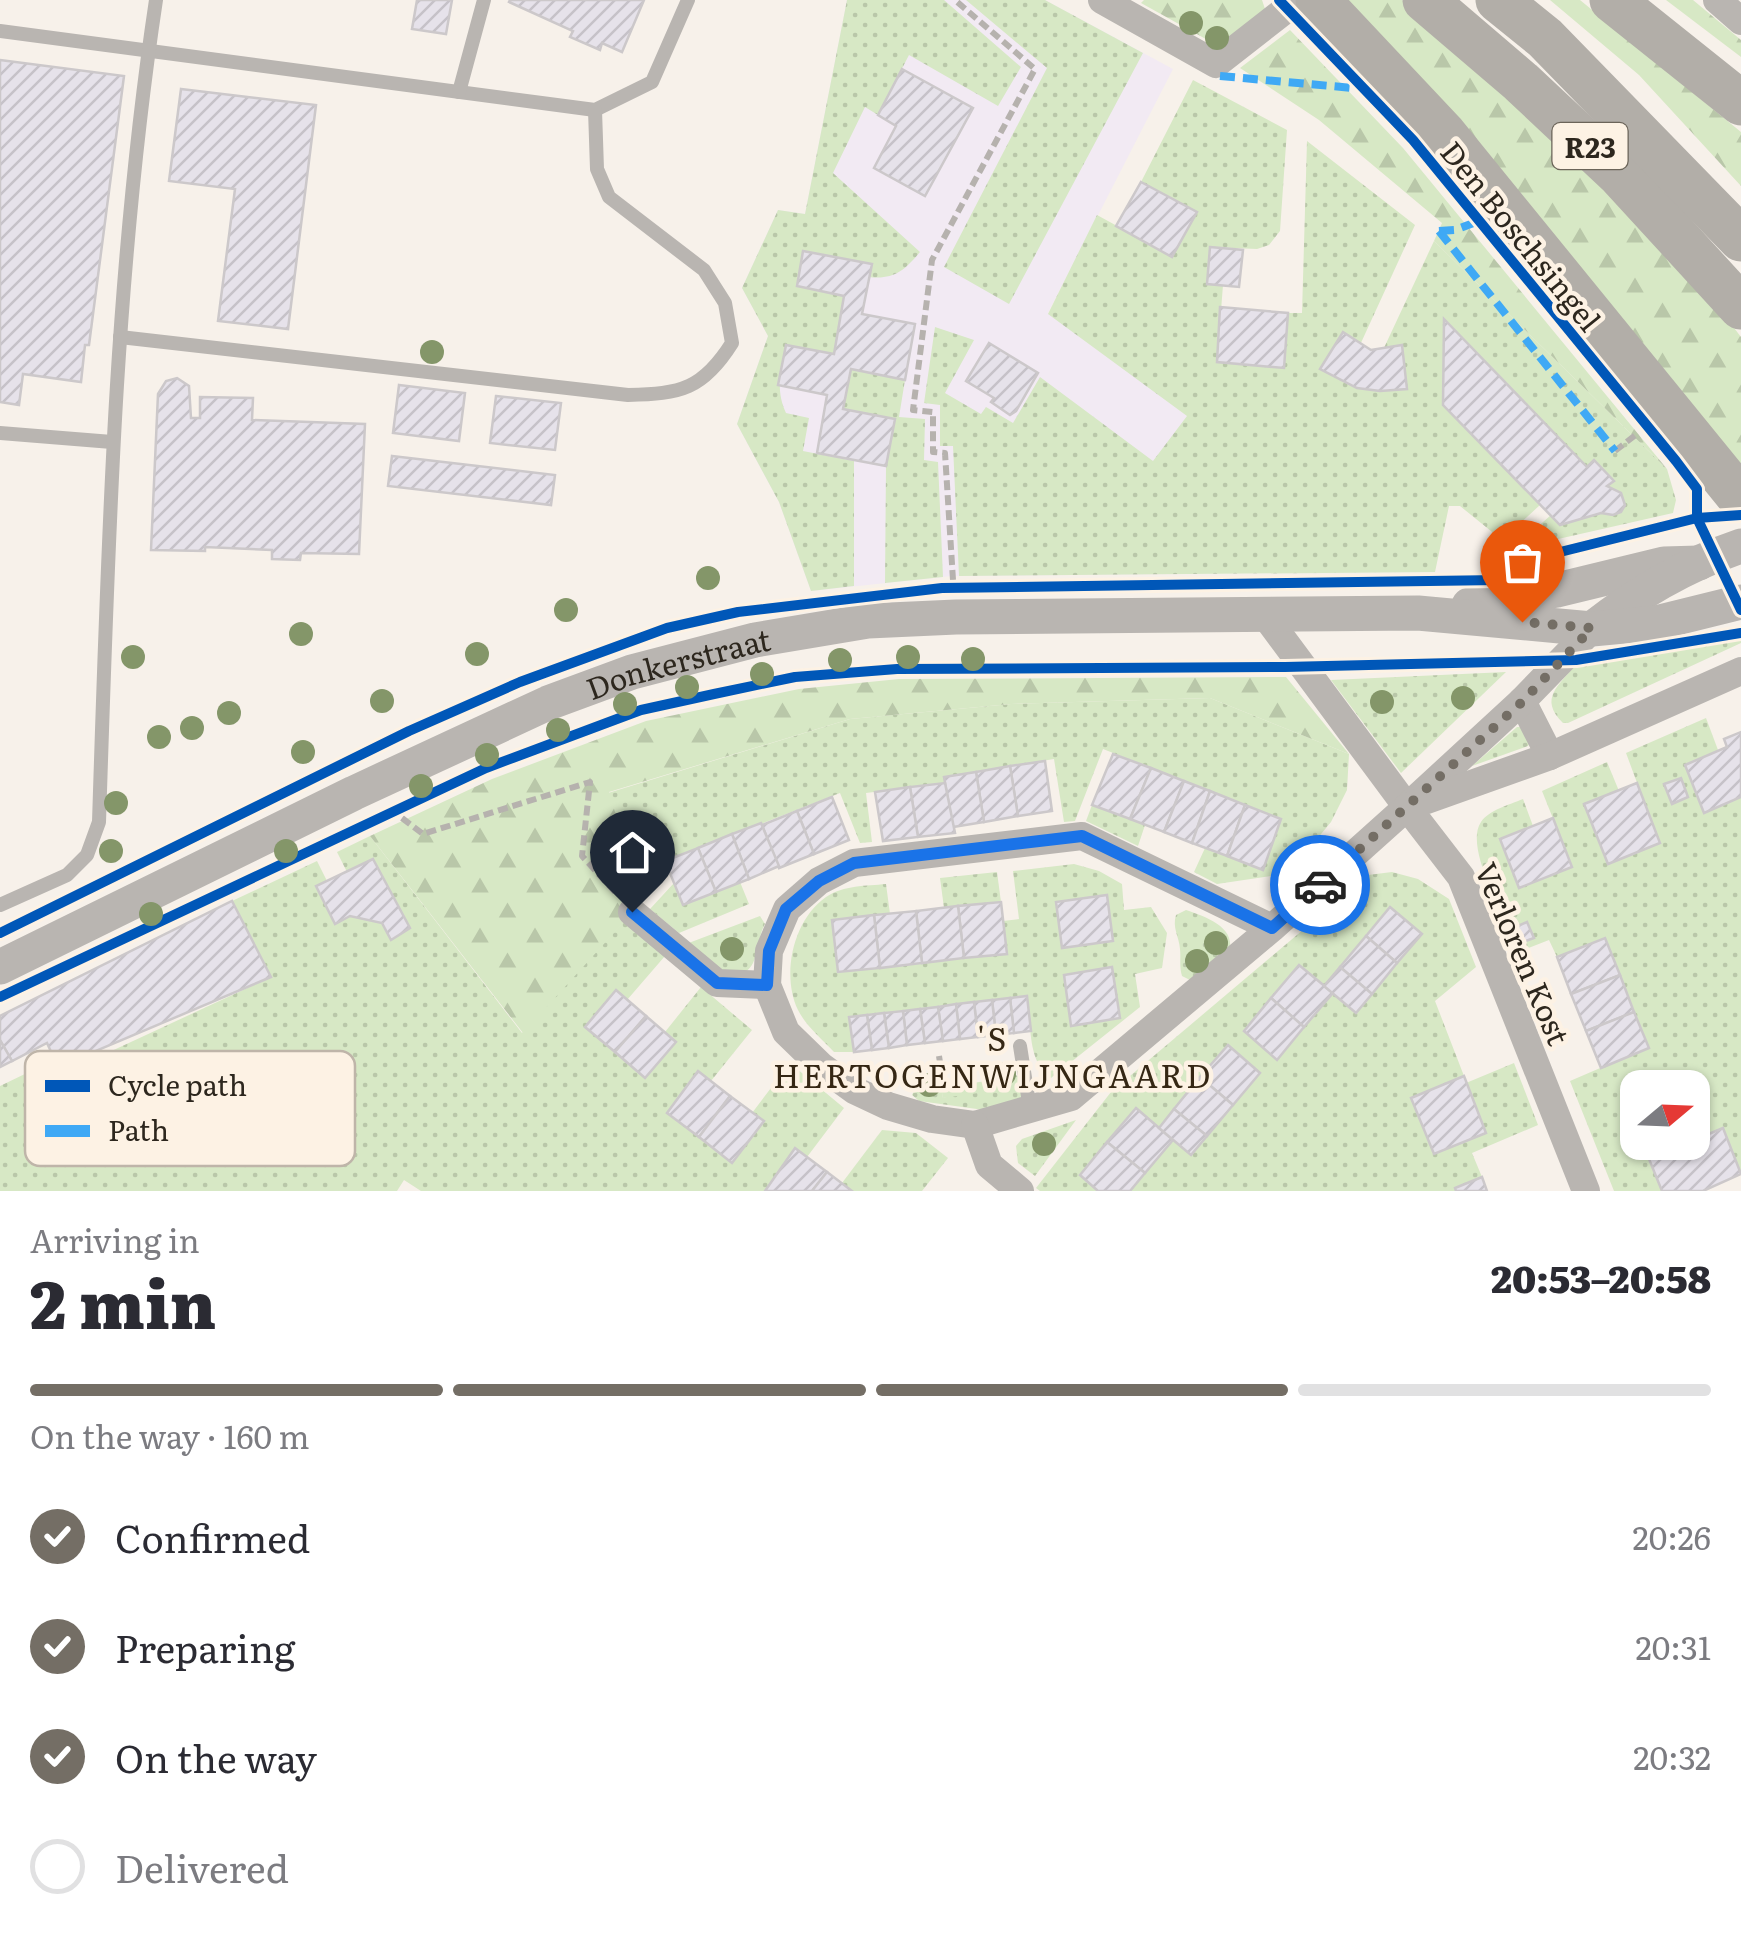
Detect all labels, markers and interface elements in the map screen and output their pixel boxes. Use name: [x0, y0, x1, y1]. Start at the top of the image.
road number: R23: [1552, 123, 1628, 169]
street label: Den Boschsingel: [1431, 130, 1613, 340]
pin: [1480, 520, 1565, 623]
icon: bag: [1495, 535, 1550, 590]
street label: Donkerstraat: [579, 616, 774, 709]
pin: [590, 810, 675, 913]
icon: home: [605, 825, 660, 880]
courier: [1270, 835, 1370, 935]
street label: Verloren Kost: [1466, 855, 1582, 1051]
icon: car: [1293, 858, 1348, 913]
district label: 'S HERTOGENWIJNGAARD: [773, 1013, 1213, 1098]
legend: [25, 1051, 355, 1166]
text: Cycle path: [108, 1063, 247, 1105]
north arrow: [1620, 1070, 1710, 1160]
map controls: [1620, 1070, 1710, 1160]
text: Path: [108, 1108, 169, 1150]
text: Arriving in: [30, 1215, 200, 1263]
text: 20:53–20:58: [1491, 1248, 1711, 1305]
text: 2 min: [30, 1252, 216, 1349]
text: On the way · 160 m: [30, 1411, 310, 1459]
text: Confirmed: [115, 1508, 310, 1565]
icon: check: [30, 1509, 85, 1564]
text: 20:26: [1633, 1512, 1711, 1560]
text: Preparing: [115, 1618, 295, 1675]
icon: check: [30, 1619, 85, 1674]
text: 20:31: [1636, 1622, 1711, 1670]
text: On the way: [115, 1728, 317, 1785]
icon: check: [30, 1729, 85, 1784]
text: 20:32: [1633, 1732, 1711, 1780]
text: Delivered: [115, 1838, 289, 1895]

